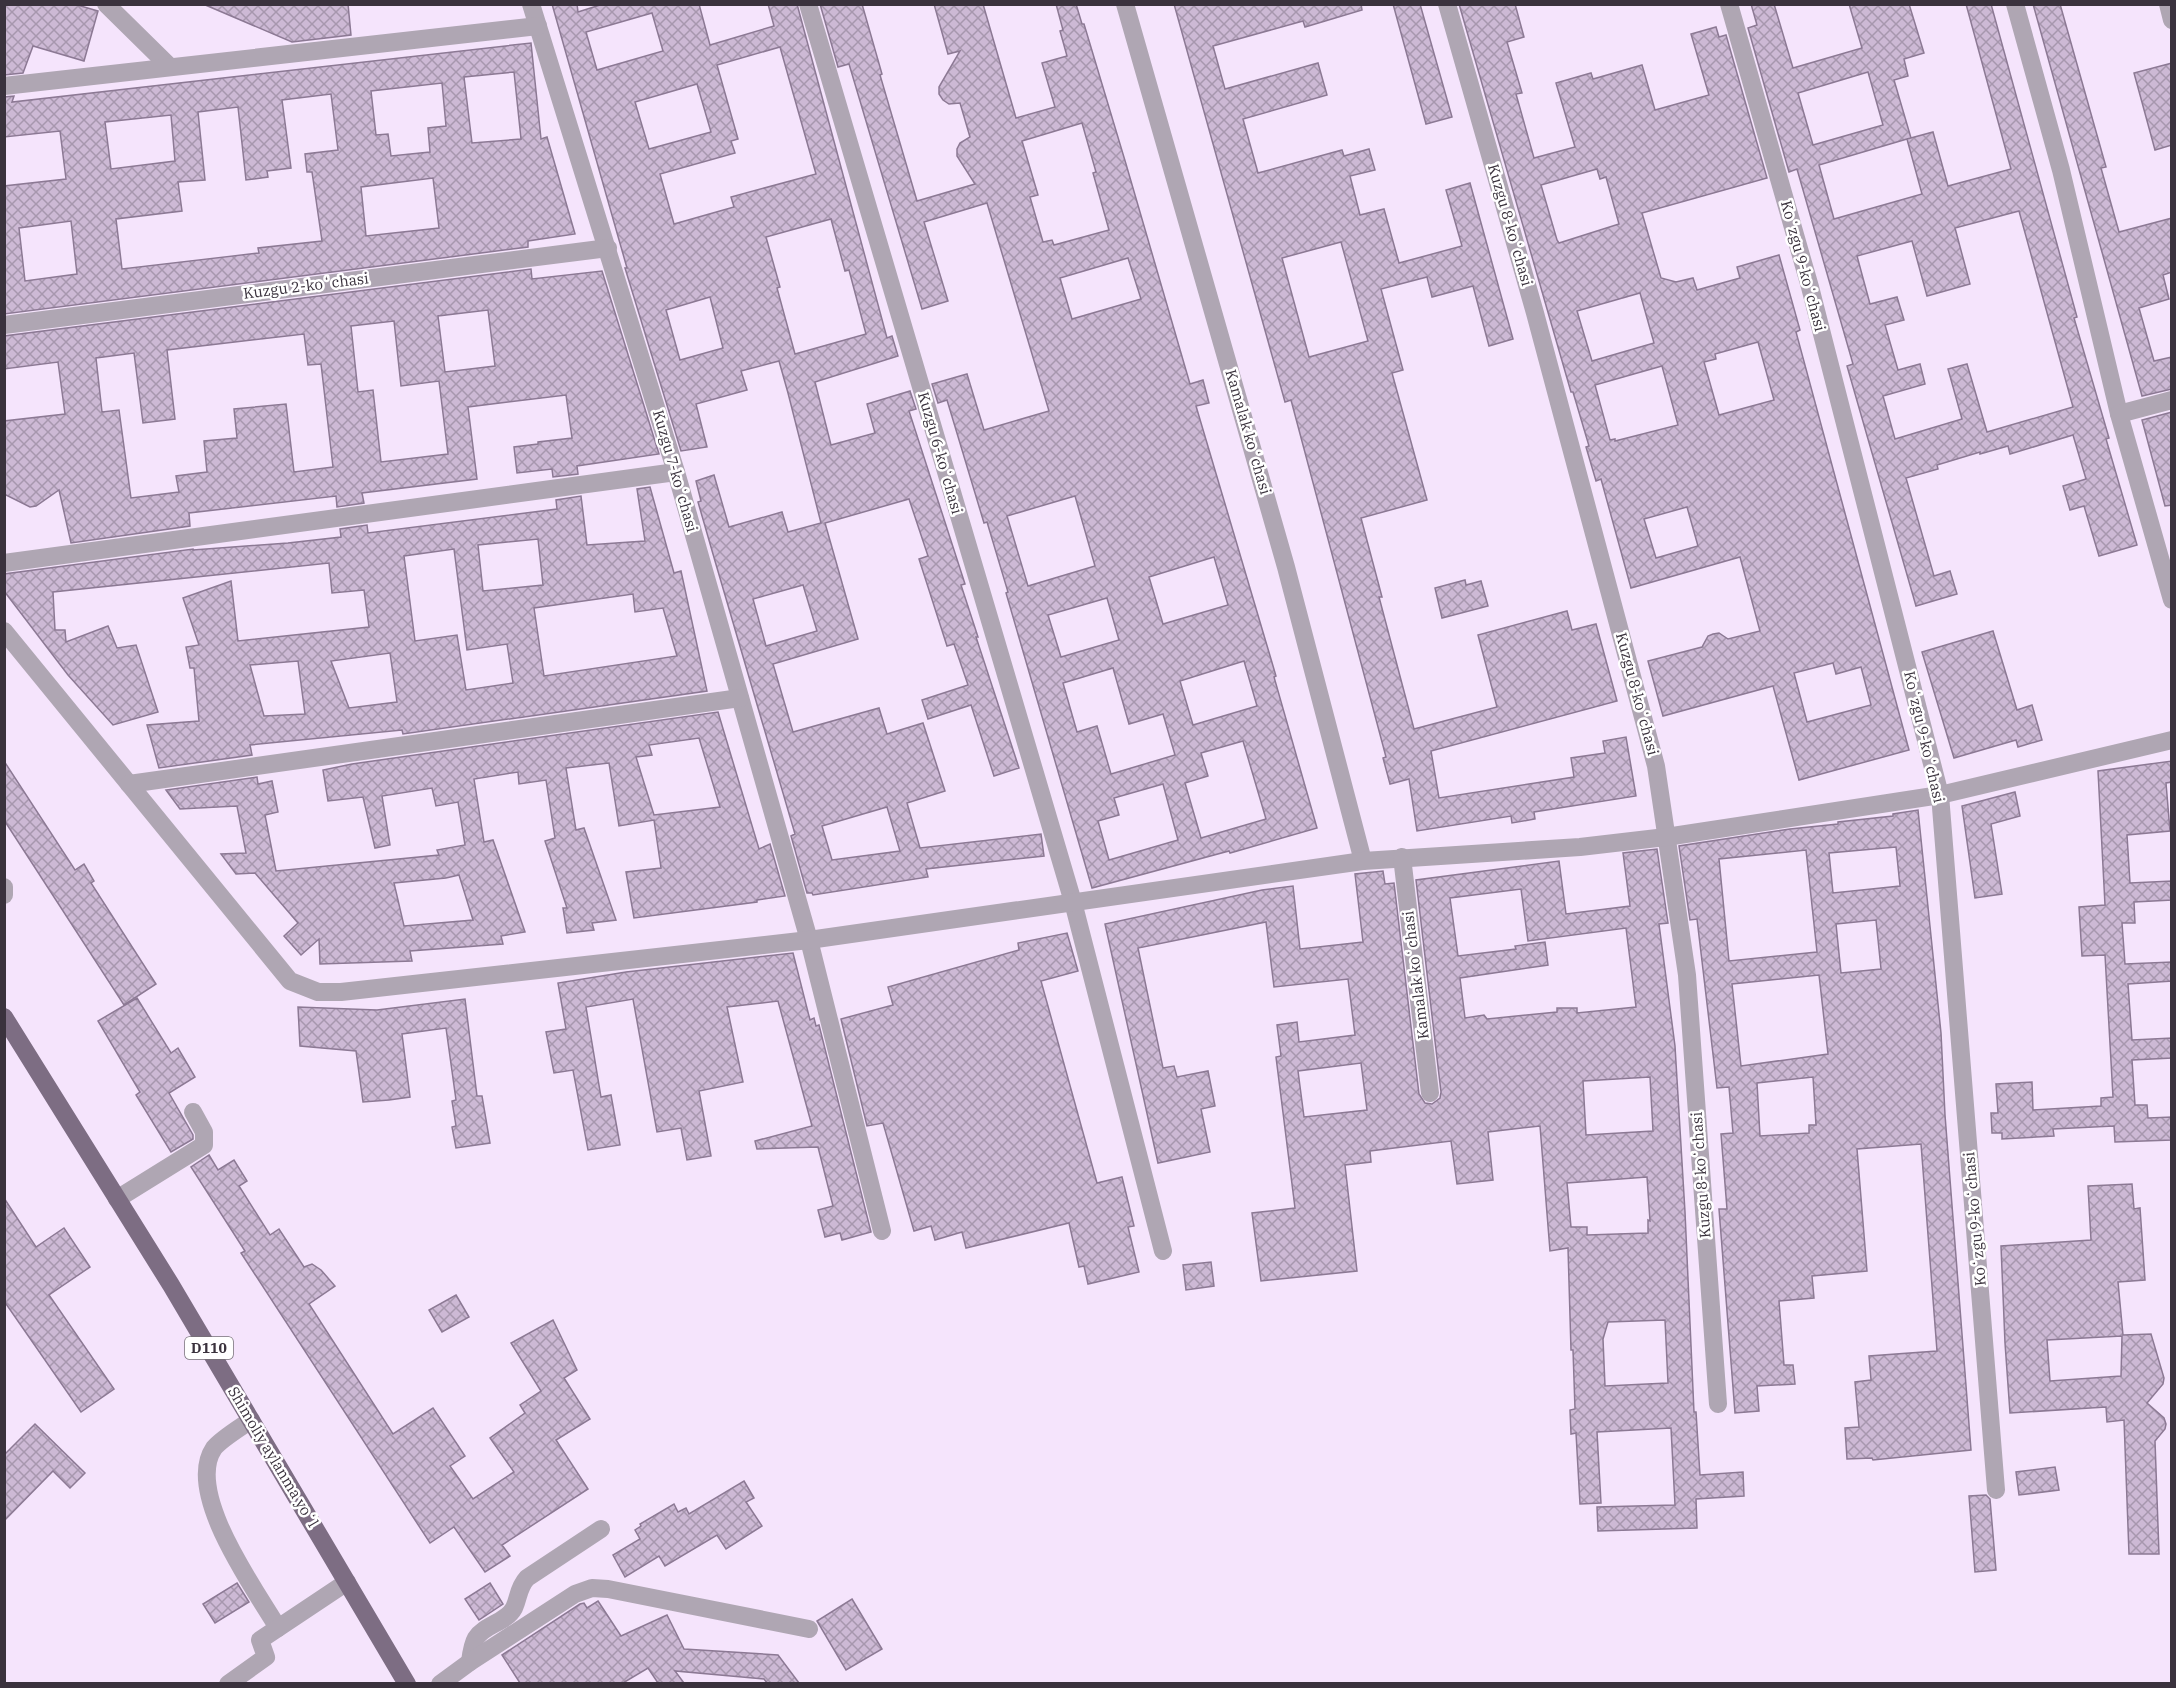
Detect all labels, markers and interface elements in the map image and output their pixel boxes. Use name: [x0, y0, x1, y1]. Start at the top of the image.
street label: Kuzgu 8-koʻchasi: [1484, 162, 1537, 288]
street label: Koʻzgu 9-koʻchasi: [1777, 198, 1830, 334]
street label: Kuzgu 2-koʻchasi: [242, 268, 370, 303]
street label: Kamalak koʻchasi: [1222, 367, 1276, 497]
street label: Kuzgu 6-koʻchasi: [914, 390, 967, 516]
street label: Kuzgu 7-koʻchasi: [649, 408, 702, 534]
street label: Kuzgu 8-koʻchasi: [1612, 630, 1663, 758]
street label: Koʻzgu 9-koʻchasi: [1900, 669, 1949, 805]
street label: Kamalak koʻchasi: [1398, 909, 1433, 1040]
street label: Kuzgu 8-koʻchasi: [1687, 1111, 1714, 1239]
street label: Koʻzgu 9-koʻchasi: [1959, 1151, 1990, 1287]
road number: D110: [185, 1337, 233, 1359]
street label: Shimoliy aylanma yoʻl: [224, 1383, 323, 1530]

